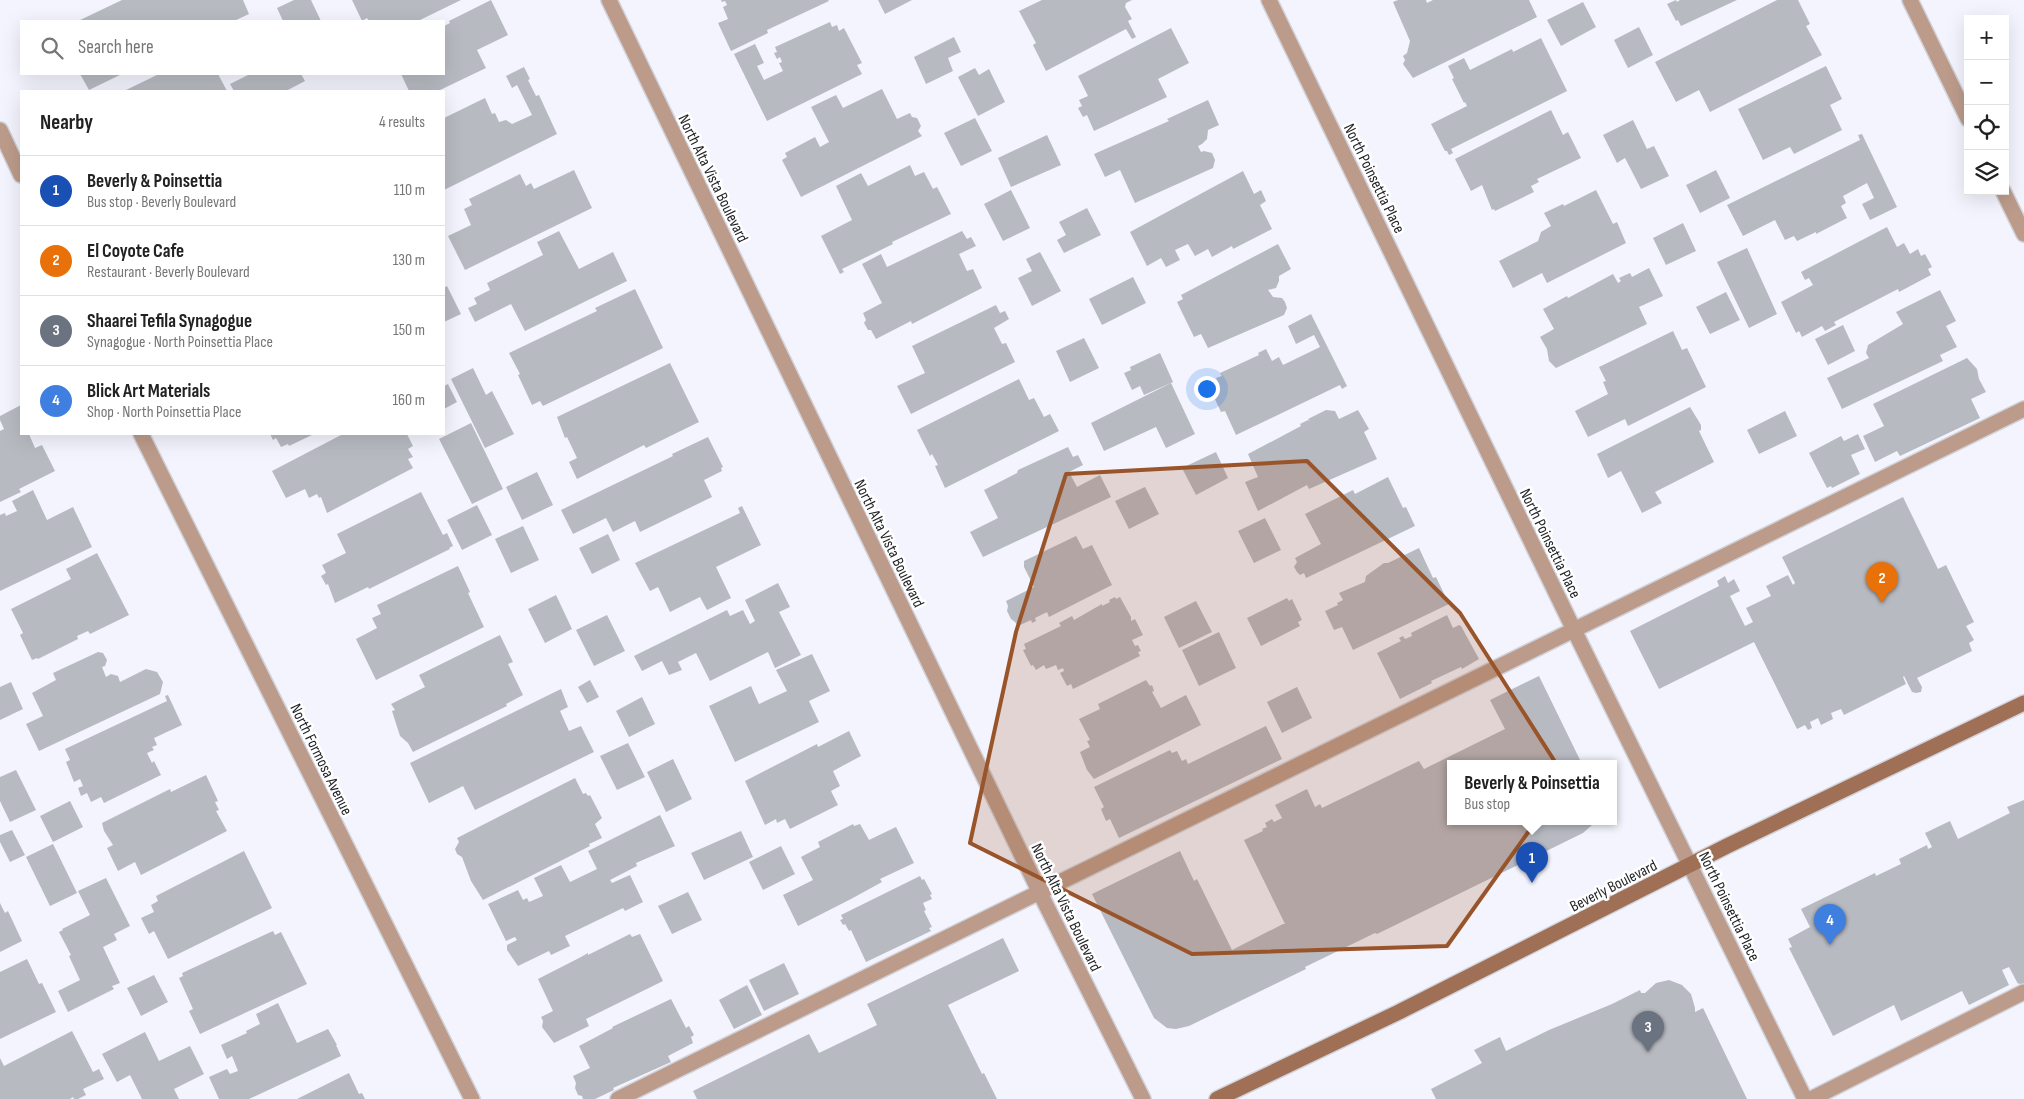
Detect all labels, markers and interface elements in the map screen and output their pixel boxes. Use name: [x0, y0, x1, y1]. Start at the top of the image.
map controls: [1964, 15, 2009, 195]
button: +: [1964, 15, 2009, 60]
search box: [20, 20, 445, 75]
icon: search: [38, 34, 66, 62]
text: Search here: [78, 36, 154, 59]
button: −: [1964, 60, 2009, 105]
button: locate: [1964, 105, 2009, 150]
text: Nearby: [40, 110, 93, 135]
street label: North Alta Vista Boulevard: [673, 112, 752, 246]
text: 4 results: [379, 113, 425, 132]
street label: North Poinsettia Place: [1339, 121, 1408, 236]
button: layers: [1964, 150, 2009, 195]
text: Beverly & Poinsettia: [87, 170, 222, 193]
text: 1: [53, 181, 59, 200]
text: 110 m: [394, 181, 425, 200]
text: Bus stop · Beverly Boulevard: [87, 193, 236, 212]
text: El Coyote Cafe: [87, 240, 184, 263]
text: 2: [52, 251, 60, 270]
text: 130 m: [393, 251, 425, 270]
text: Restaurant · Beverly Boulevard: [87, 263, 250, 282]
text: Shaarei Tefila Synagogue: [87, 310, 252, 333]
text: 3: [52, 321, 60, 340]
text: 150 m: [393, 321, 425, 340]
text: Synagogue · North Poinsettia Place: [87, 333, 273, 352]
your location: [1194, 376, 1220, 402]
text: Blick Art Materials: [87, 380, 210, 403]
text: 4: [52, 391, 60, 410]
text: 160 m: [392, 391, 425, 410]
text: Shop · North Poinsettia Place: [87, 403, 242, 422]
street label: North Alta Vista Boulevard: [849, 477, 928, 611]
street label: North Poinsettia Place: [1515, 486, 1584, 601]
pin: 2: [1866, 562, 1898, 603]
street label: North Formosa Avenue: [286, 701, 356, 818]
popup: [1447, 760, 1617, 825]
text: Beverly & Poinsettia: [1464, 772, 1600, 795]
text: Bus stop: [1464, 795, 1510, 814]
street label: North Alta Vista Boulevard: [1026, 841, 1105, 975]
pin: 1: [1516, 842, 1548, 883]
street label: North Poinsettia Place: [1694, 849, 1763, 964]
street label: Beverly Boulevard: [1567, 856, 1660, 916]
pin: 4: [1814, 904, 1846, 945]
pin: 3: [1632, 1011, 1664, 1052]

